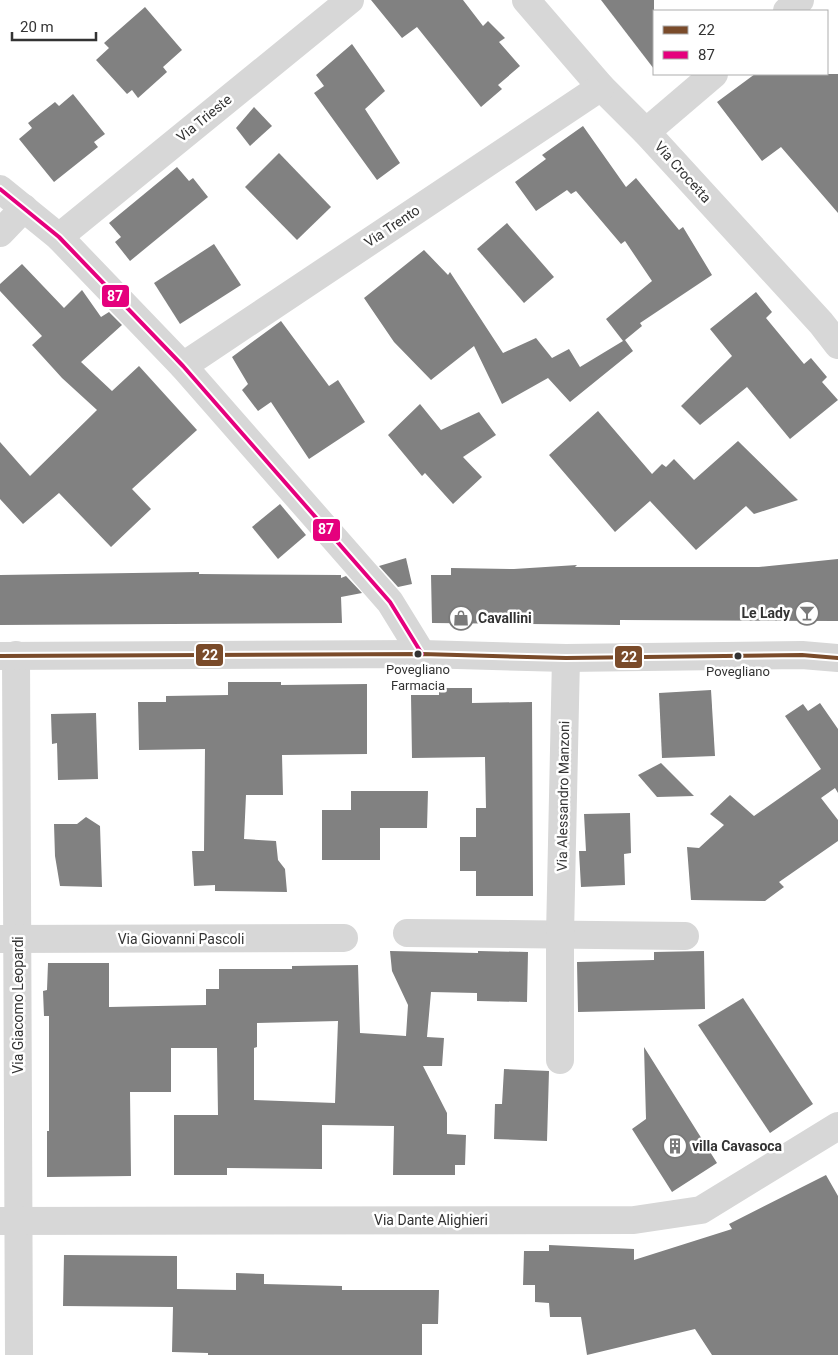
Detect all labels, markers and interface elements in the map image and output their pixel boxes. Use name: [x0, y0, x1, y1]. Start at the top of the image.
scale bar: [12, 10, 96, 42]
legend: [653, 10, 828, 75]
text: 20 m: [20, 18, 54, 36]
text: 22: [698, 21, 715, 39]
text: 87: [698, 46, 715, 64]
street label: Via Trieste: [173, 91, 235, 145]
street label: Via Crocetta: [651, 138, 715, 206]
street label: Via Trento: [361, 202, 423, 250]
line badge: 87: [101, 284, 130, 308]
text: 87: [107, 288, 123, 304]
line badge: 87: [312, 518, 341, 542]
text: 87: [318, 521, 334, 537]
bar icon: Le Lady: [794, 600, 820, 626]
shop icon: Cavallini: [448, 605, 474, 631]
place label: Le Lady: [741, 605, 791, 621]
place label: Cavallini: [478, 610, 532, 626]
line badge: 22: [195, 643, 224, 667]
line badge: 22: [614, 645, 643, 669]
text: 22: [202, 647, 218, 663]
marker: Povegliano Farmacia: [413, 649, 423, 659]
text: 22: [621, 649, 637, 665]
marker: Povegliano: [733, 651, 743, 661]
place label: Povegliano Farmacia: [386, 662, 450, 693]
place label: Povegliano: [706, 664, 770, 679]
street label: Via Alessandro Manzoni: [554, 721, 572, 871]
street label: Via Giovanni Pascoli: [118, 931, 244, 947]
street label: Via Giacomo Leopardi: [10, 936, 26, 1074]
building icon: villa Cavasoca: [662, 1133, 688, 1159]
place label: villa Cavasoca: [692, 1138, 783, 1154]
street label: Via Dante Alighieri: [374, 1212, 488, 1228]

